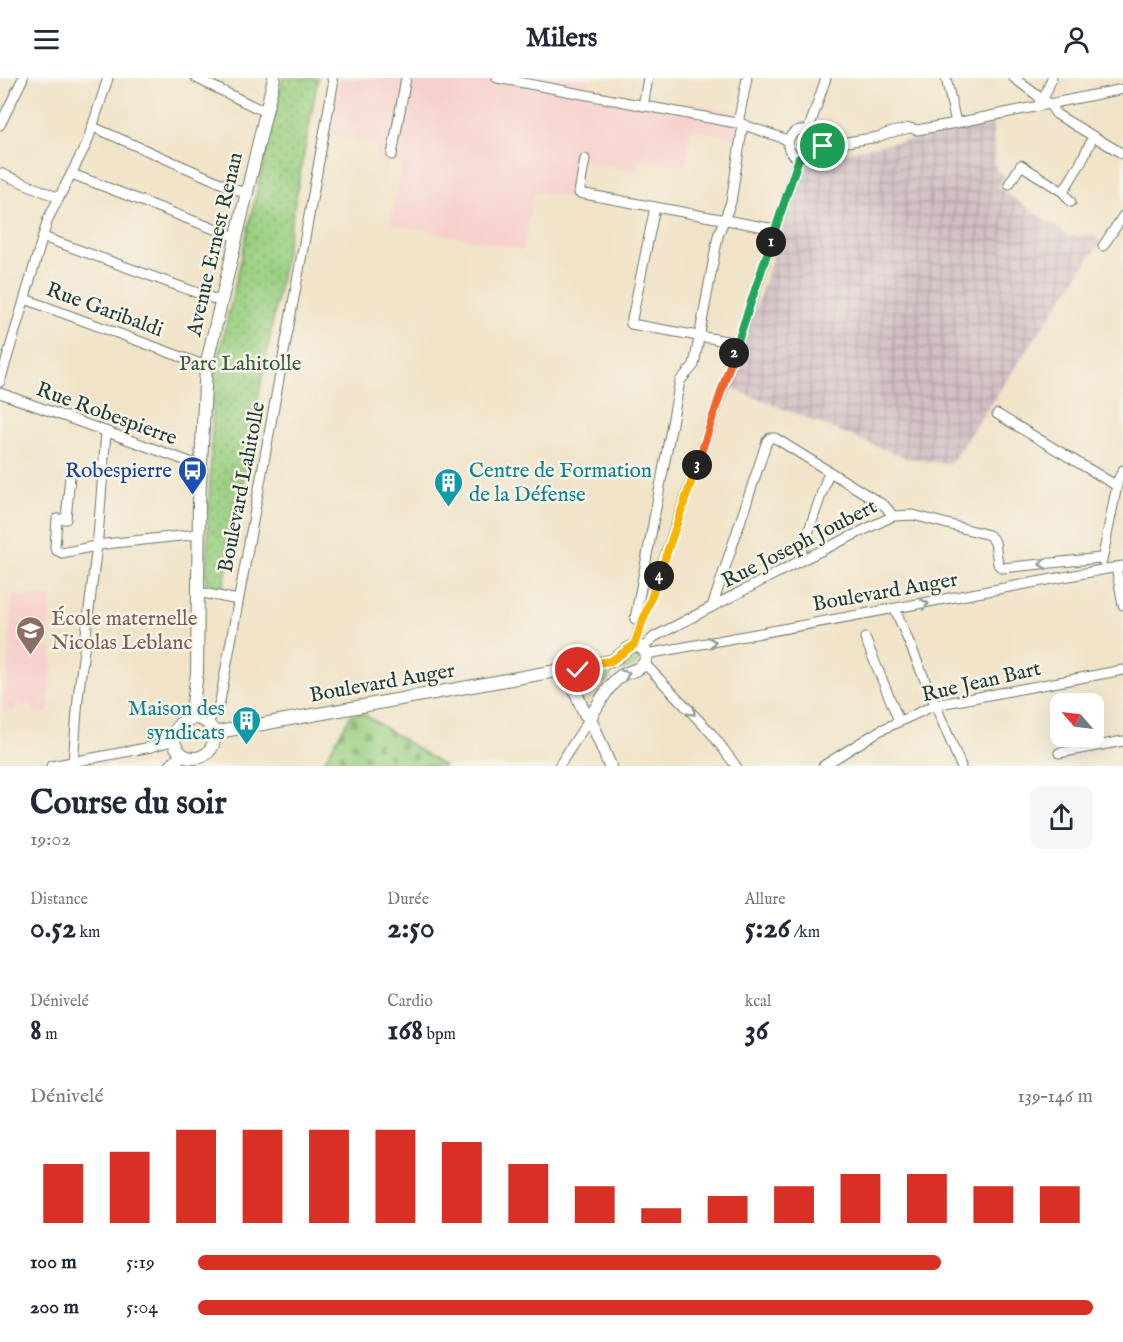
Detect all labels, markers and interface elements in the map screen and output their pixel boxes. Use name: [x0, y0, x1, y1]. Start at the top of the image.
text: Milers: [526, 22, 597, 56]
icon: menu: [30, 23, 63, 56]
icon: person: [1060, 23, 1093, 56]
pin: [797, 120, 848, 171]
icon: arrive: [806, 129, 839, 162]
street label: Avenue Ernest Renan: [181, 150, 250, 340]
pin: 1: [756, 227, 786, 257]
text: 1: [768, 232, 774, 252]
street label: Rue Garibaldi: [42, 277, 167, 344]
pin: 2: [719, 338, 749, 368]
text: 2: [730, 343, 738, 363]
park label: Parc Lahitolle: [179, 351, 302, 378]
street label: Rue Robespierre: [32, 376, 181, 453]
street label: Boulevard Lahitolle: [213, 399, 272, 575]
pin: 3: [682, 450, 712, 480]
bus stop icon: Robespierre: [177, 454, 209, 496]
text: 3: [694, 455, 700, 475]
place label: Robespierre: [65, 458, 172, 485]
place label: Centre de Formation de la Défense: [469, 458, 652, 509]
building icon: Centre de Formation de la Défense: [432, 466, 464, 508]
street label: Rue Joseph Joubert: [718, 494, 882, 595]
one-way arrow: [1038, 557, 1048, 570]
pin: 4: [644, 561, 674, 591]
text: 4: [655, 566, 663, 586]
street label: Boulevard Auger: [811, 566, 960, 619]
one-way arrow: [919, 598, 929, 611]
place label: École maternelle Nicolas Leblanc: [51, 605, 198, 657]
school or university icon: École maternelle Nicolas Leblanc: [14, 614, 46, 656]
one-way arrow: [707, 636, 717, 649]
pin: [552, 644, 603, 695]
icon: check: [561, 653, 594, 686]
street label: Rue Jean Bart: [919, 656, 1044, 709]
street label: Boulevard Auger: [308, 657, 457, 710]
one-way arrow: [620, 669, 631, 681]
north arrow: [1050, 693, 1104, 747]
map controls: [1050, 693, 1104, 747]
place label: Maison des syndicats: [128, 696, 225, 747]
building icon: Maison des syndicats: [230, 704, 262, 746]
one-way arrow: [684, 705, 695, 716]
text: Course du soir: [30, 783, 227, 825]
button: share: [1030, 786, 1093, 849]
text: 19:02: [30, 827, 71, 852]
text: Distance: [30, 890, 88, 910]
text: Durée: [387, 890, 429, 910]
text: Allure: [745, 890, 786, 910]
text: 0.52: [30, 910, 76, 948]
text: 2:50: [387, 910, 435, 948]
text: 5:26: [745, 910, 790, 948]
text: km: [76, 923, 100, 943]
text: /km: [790, 923, 820, 943]
text: Dénivelé: [30, 992, 89, 1012]
text: Cardio: [387, 992, 433, 1012]
text: kcal: [745, 992, 771, 1012]
text: 8: [30, 1012, 42, 1050]
text: 168: [387, 1012, 423, 1050]
text: 36: [745, 1012, 769, 1050]
text: m: [42, 1025, 58, 1045]
text: bpm: [423, 1025, 456, 1045]
text: Dénivelé: [30, 1084, 104, 1109]
text: 139–146 m: [1017, 1084, 1093, 1109]
text: 100 m: [30, 1250, 77, 1275]
text: 5:19: [126, 1250, 155, 1275]
text: 200 m: [30, 1295, 79, 1320]
text: 5:04: [126, 1295, 158, 1320]

